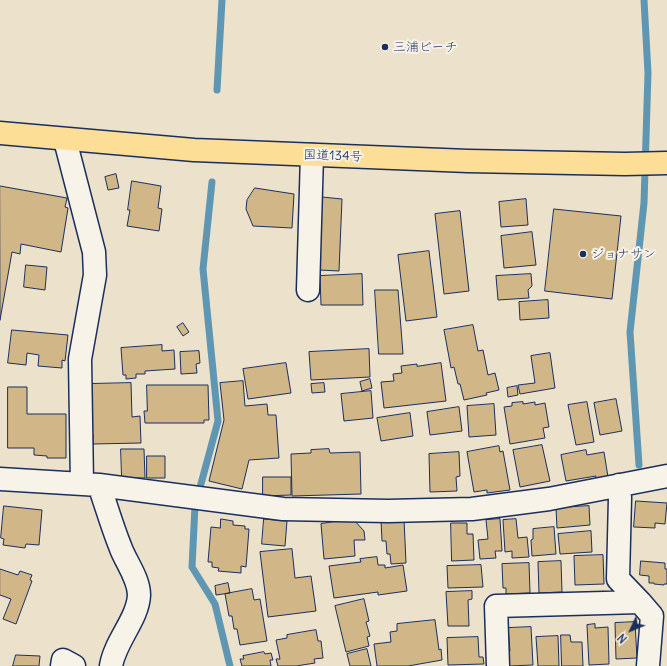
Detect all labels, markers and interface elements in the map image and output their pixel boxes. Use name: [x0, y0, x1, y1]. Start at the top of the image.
place label: 三浦ビーチ: [393, 39, 457, 55]
marker: 三浦ビーチ: [380, 42, 390, 52]
street label: 国道134号: [303, 147, 363, 165]
place label: ジョナサン: [591, 246, 656, 262]
marker: ジョナサン: [578, 249, 588, 259]
north arrow: [611, 610, 651, 650]
text: N: [615, 631, 630, 646]

